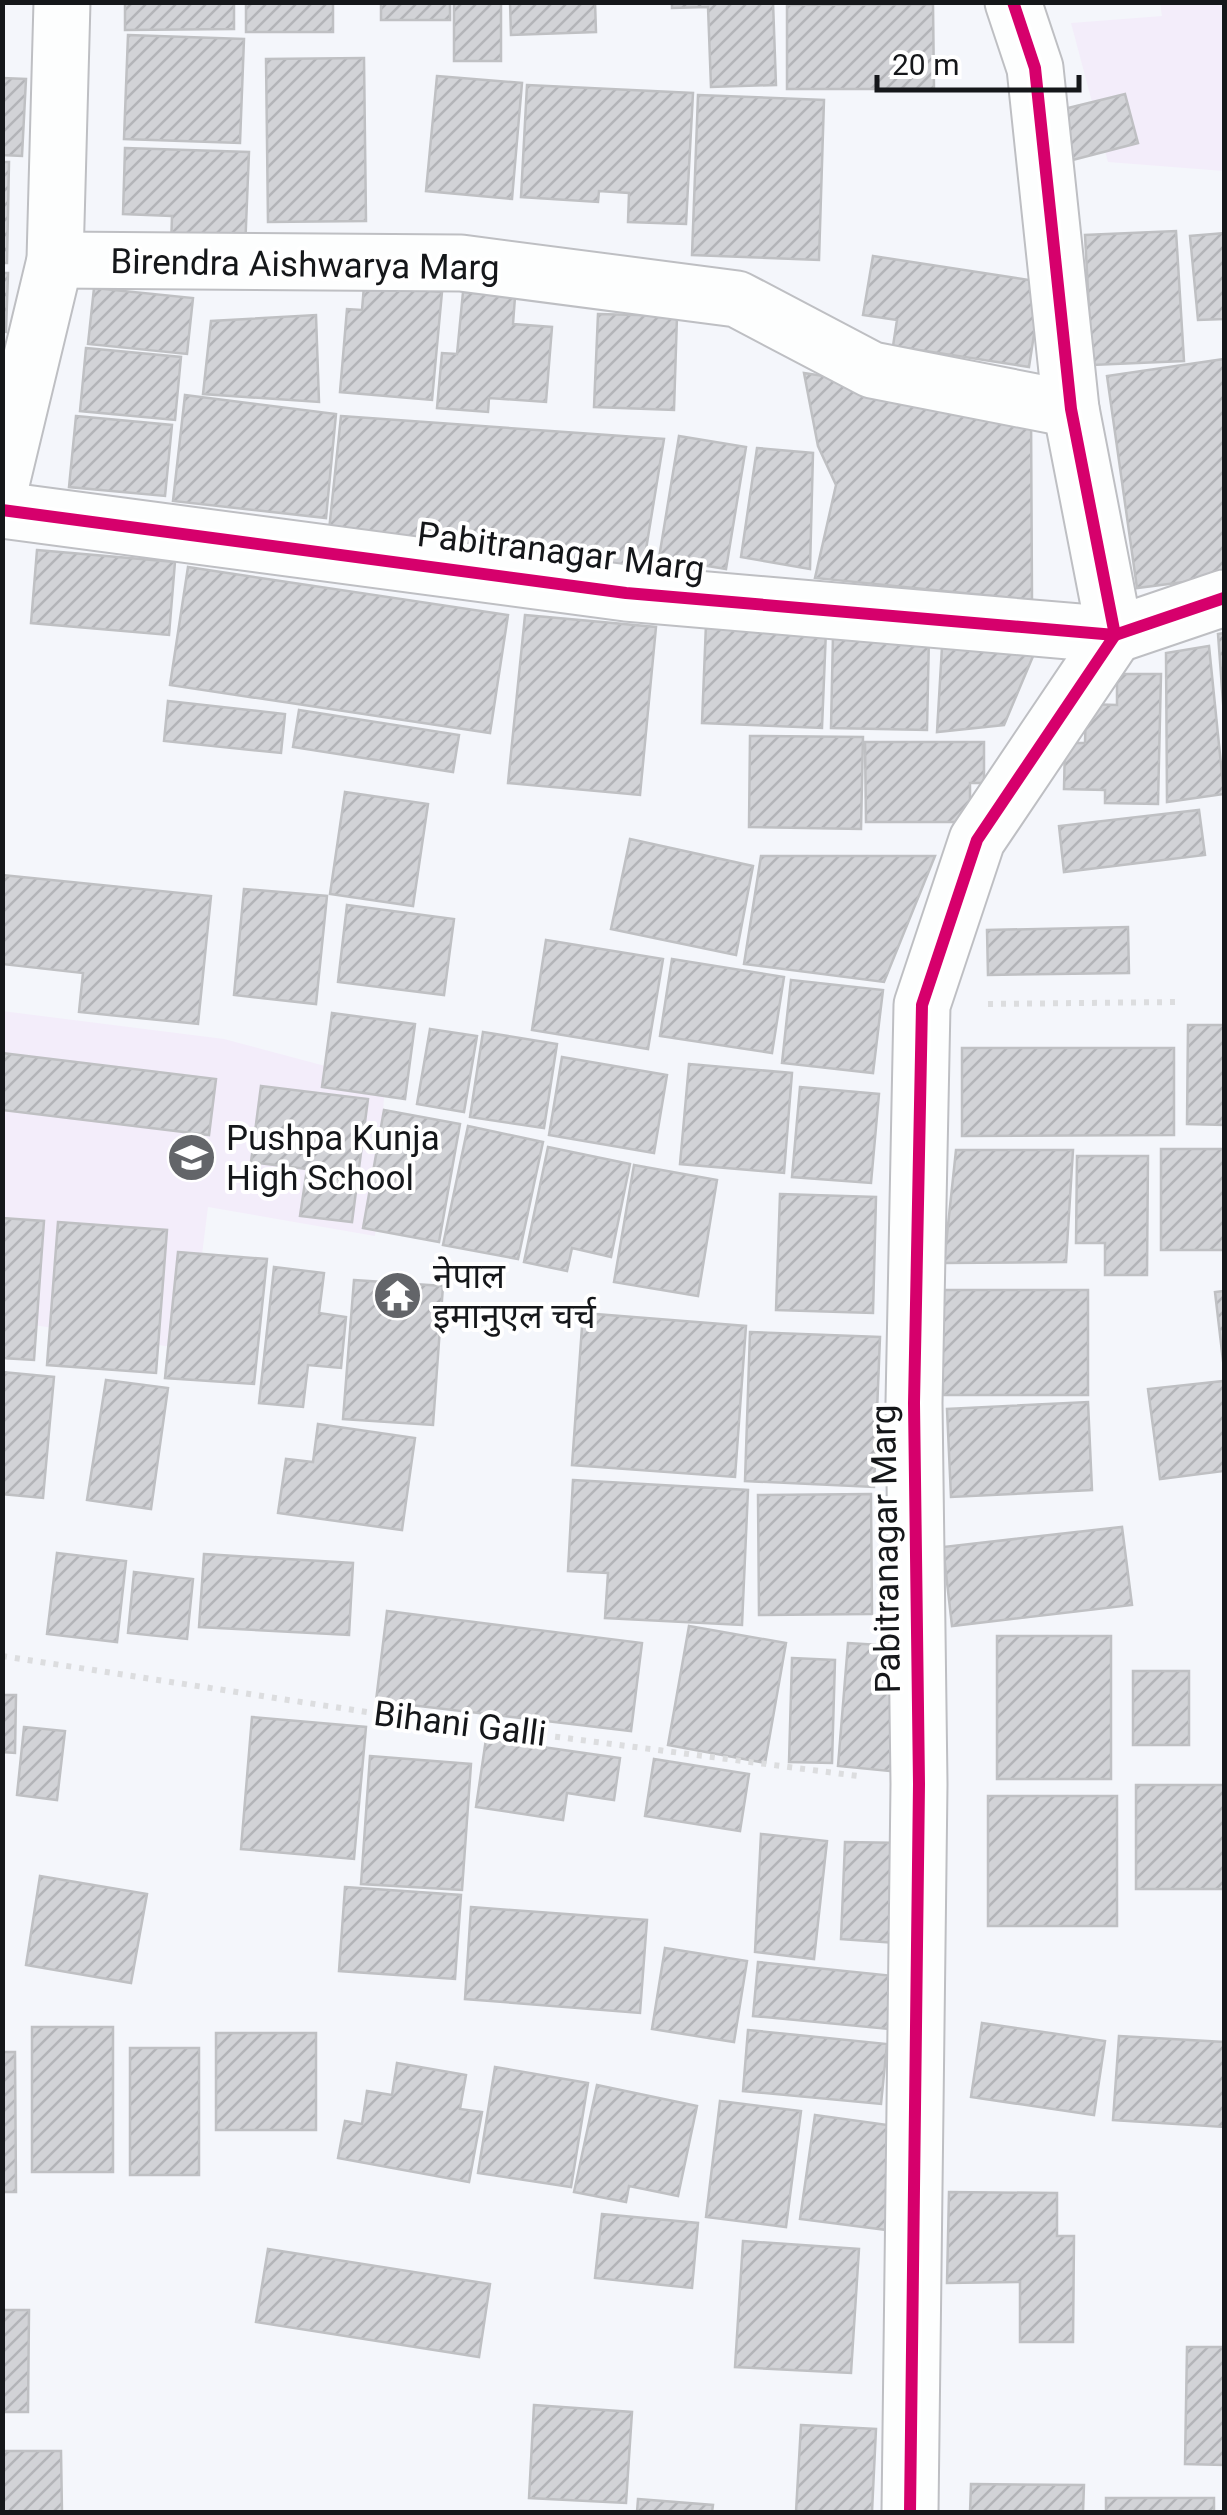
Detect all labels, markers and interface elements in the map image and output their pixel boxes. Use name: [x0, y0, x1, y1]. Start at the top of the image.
scale bar: [877, 30, 1080, 92]
text: 20 m: [892, 47, 959, 82]
street label: Birendra Aishwarya Marg: [110, 241, 500, 289]
street label: Pabitranagar Marg: [415, 514, 707, 590]
place label: Pushpa Kunja High School: [226, 1118, 440, 1199]
school or university icon: Pushpa Kunja High School: [165, 1132, 217, 1184]
place label: नेपाल इमानुएल चर्च: [433, 1256, 597, 1337]
temple icon: नेपाल इमानुएल चर्च: [372, 1270, 424, 1322]
street label: Pabitranagar Marg: [863, 1404, 909, 1694]
street label: Bihani Galli: [371, 1693, 549, 1755]

